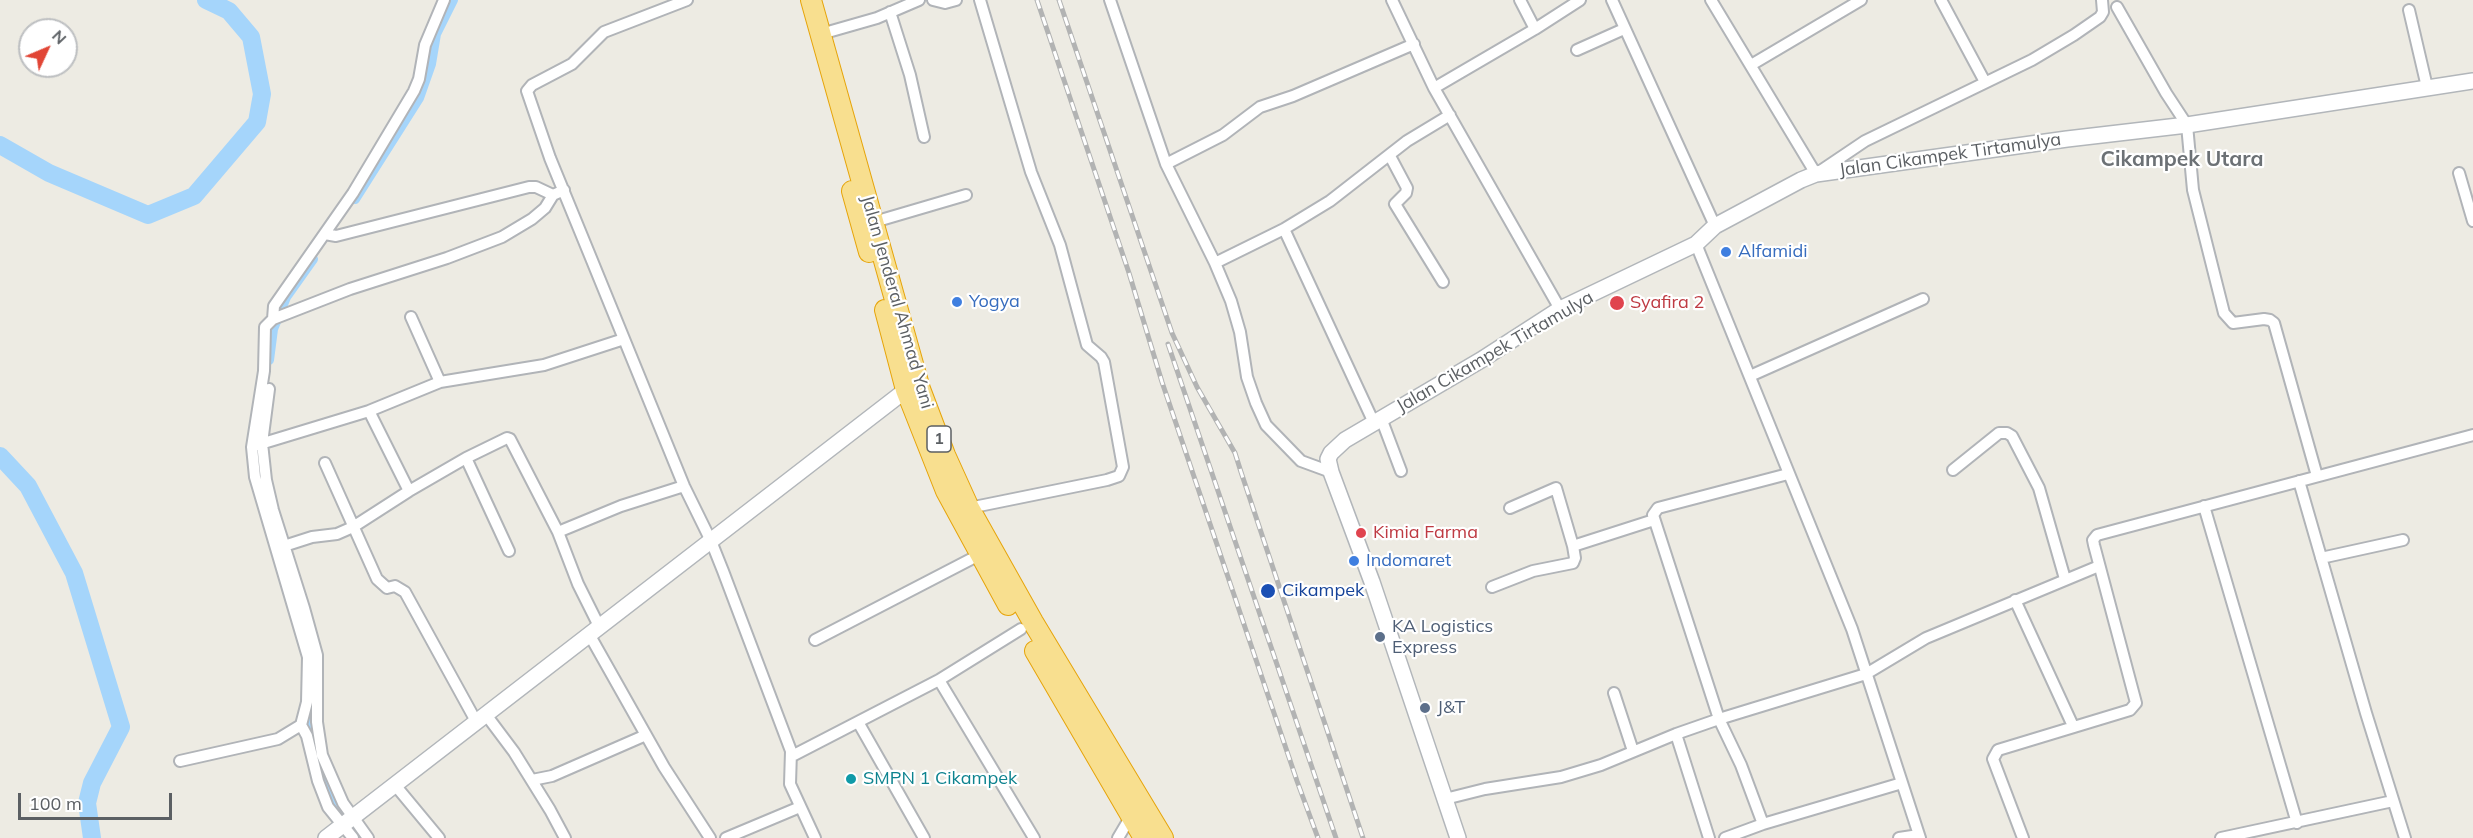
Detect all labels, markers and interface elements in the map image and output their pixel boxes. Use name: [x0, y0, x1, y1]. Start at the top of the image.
north arrow: [18, 18, 78, 78]
text: N: [48, 26, 71, 48]
street label: Jalan Cikampek Tirtamulya: [1838, 129, 2062, 181]
district label: Cikampek Utara: [2101, 147, 2263, 173]
street label: Jalan Jenderal Ahmad Yani: [856, 193, 938, 411]
place label: Alfamidi: [1738, 241, 1807, 263]
marker: Alfamidi: [1719, 245, 1733, 259]
street label: Jalan Cikampek Tirtamulya: [1393, 287, 1597, 417]
place label: Yogya: [969, 291, 1020, 313]
place label: Syafira 2: [1630, 292, 1704, 314]
marker: Syafira 2: [1608, 294, 1626, 312]
marker: Yogya: [950, 295, 964, 309]
road number: 1: [927, 426, 951, 452]
place label: Kimia Farma: [1373, 522, 1478, 544]
marker: Kimia Farma: [1354, 526, 1368, 540]
place label: Indomaret: [1366, 550, 1451, 572]
marker: Indomaret: [1347, 554, 1361, 568]
place label: Cikampek: [1282, 580, 1364, 602]
marker: Cikampek: [1259, 582, 1277, 600]
place label: KA Logistics Express: [1392, 616, 1493, 658]
marker: KA Logistics Express: [1373, 630, 1387, 644]
place label: J&T: [1437, 697, 1465, 719]
marker: J&T: [1418, 701, 1432, 715]
place label: SMPN 1 Cikampek: [863, 768, 1017, 790]
marker: SMPN 1 Cikampek: [844, 772, 858, 786]
scale bar: [21, 781, 176, 819]
text: 100 m: [29, 792, 82, 815]

